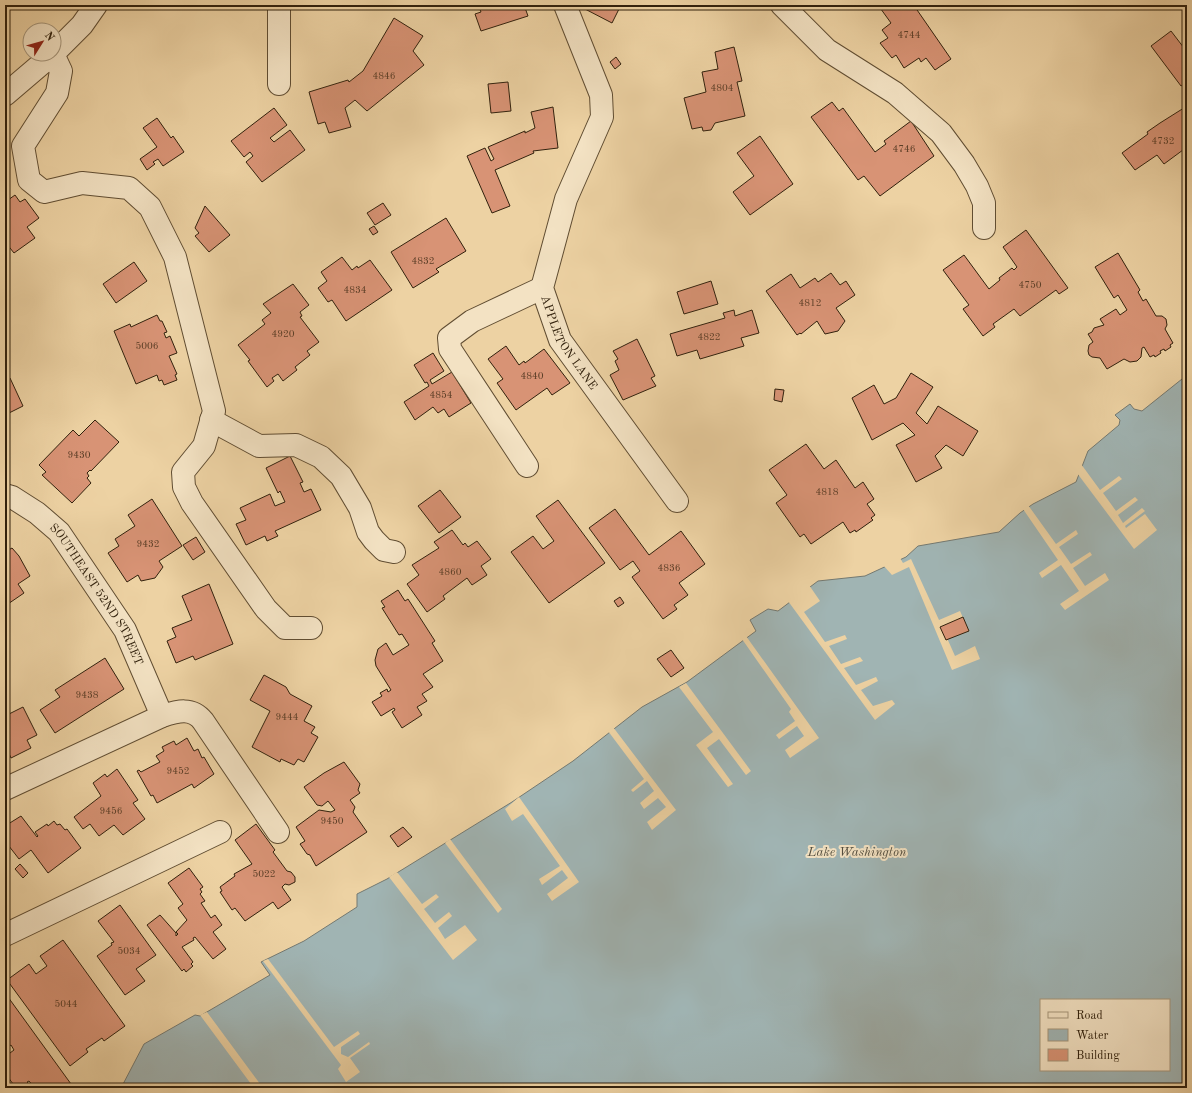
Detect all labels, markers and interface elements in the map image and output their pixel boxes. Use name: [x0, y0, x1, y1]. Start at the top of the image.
north arrow: [22, 22, 62, 62]
text: N: [42, 30, 56, 44]
house number: 4744: [897, 30, 921, 40]
house number: 4846: [372, 71, 396, 81]
house number: 4804: [710, 83, 734, 93]
house number: 4732: [1151, 136, 1175, 146]
house number: 4746: [892, 144, 916, 154]
house number: 4832: [411, 256, 435, 266]
house number: 4750: [1018, 280, 1042, 290]
house number: 4834: [343, 285, 367, 295]
street label: APPLETON LANE: [538, 294, 599, 392]
house number: 4812: [798, 298, 822, 308]
house number: 4920: [271, 329, 295, 339]
house number: 4822: [697, 332, 721, 342]
house number: 5006: [135, 341, 159, 351]
house number: 4840: [520, 371, 544, 381]
house number: 4854: [429, 390, 453, 400]
house number: 9430: [67, 450, 91, 460]
house number: 4818: [815, 487, 839, 497]
street label: SOUTHEAST 52ND STREET: [47, 522, 144, 667]
house number: 9432: [136, 539, 160, 549]
house number: 4836: [657, 563, 681, 573]
house number: 4860: [438, 567, 462, 577]
house number: 9438: [75, 690, 99, 700]
house number: 9444: [275, 712, 299, 722]
house number: 9452: [166, 766, 190, 776]
house number: 9456: [99, 806, 123, 816]
house number: 9450: [320, 816, 344, 826]
water label: Lake Washington: [807, 846, 907, 859]
house number: 5022: [252, 869, 276, 879]
house number: 5034: [117, 946, 141, 956]
house number: 5044: [54, 999, 78, 1009]
legend: [1040, 999, 1170, 1071]
text: Road: [1076, 1010, 1103, 1022]
text: Water: [1076, 1030, 1109, 1042]
text: Building: [1076, 1050, 1120, 1062]

